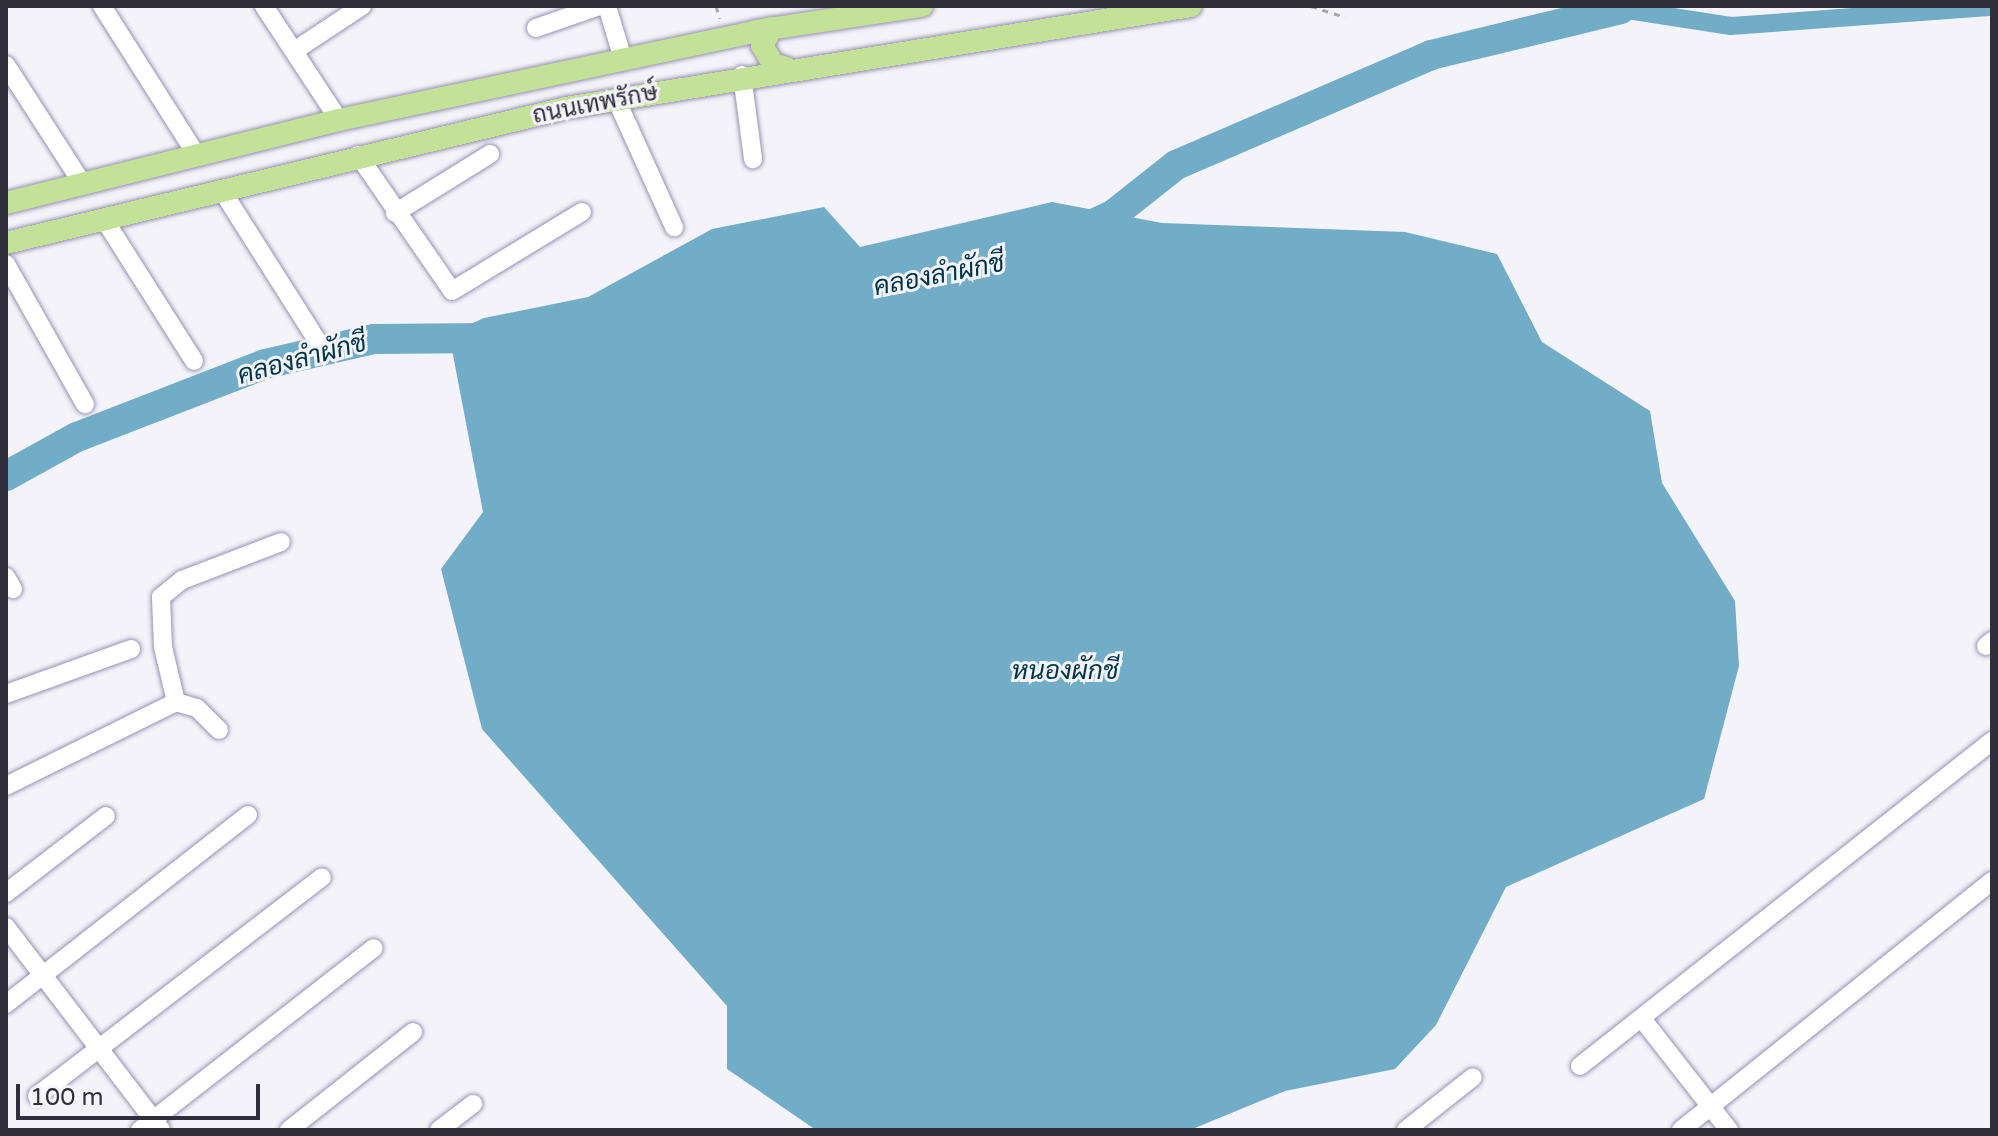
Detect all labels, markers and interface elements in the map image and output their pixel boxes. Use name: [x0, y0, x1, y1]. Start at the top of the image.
street label: ถนนเทพรักษ์: [530, 78, 660, 130]
water label: คลองลำผักชี: [871, 247, 1007, 303]
water label: คลองลำผักชี: [234, 327, 370, 391]
water label: หนองผักชี: [1011, 655, 1119, 687]
scale bar: [20, 1068, 264, 1118]
text: 100 m: [30, 1083, 104, 1112]

